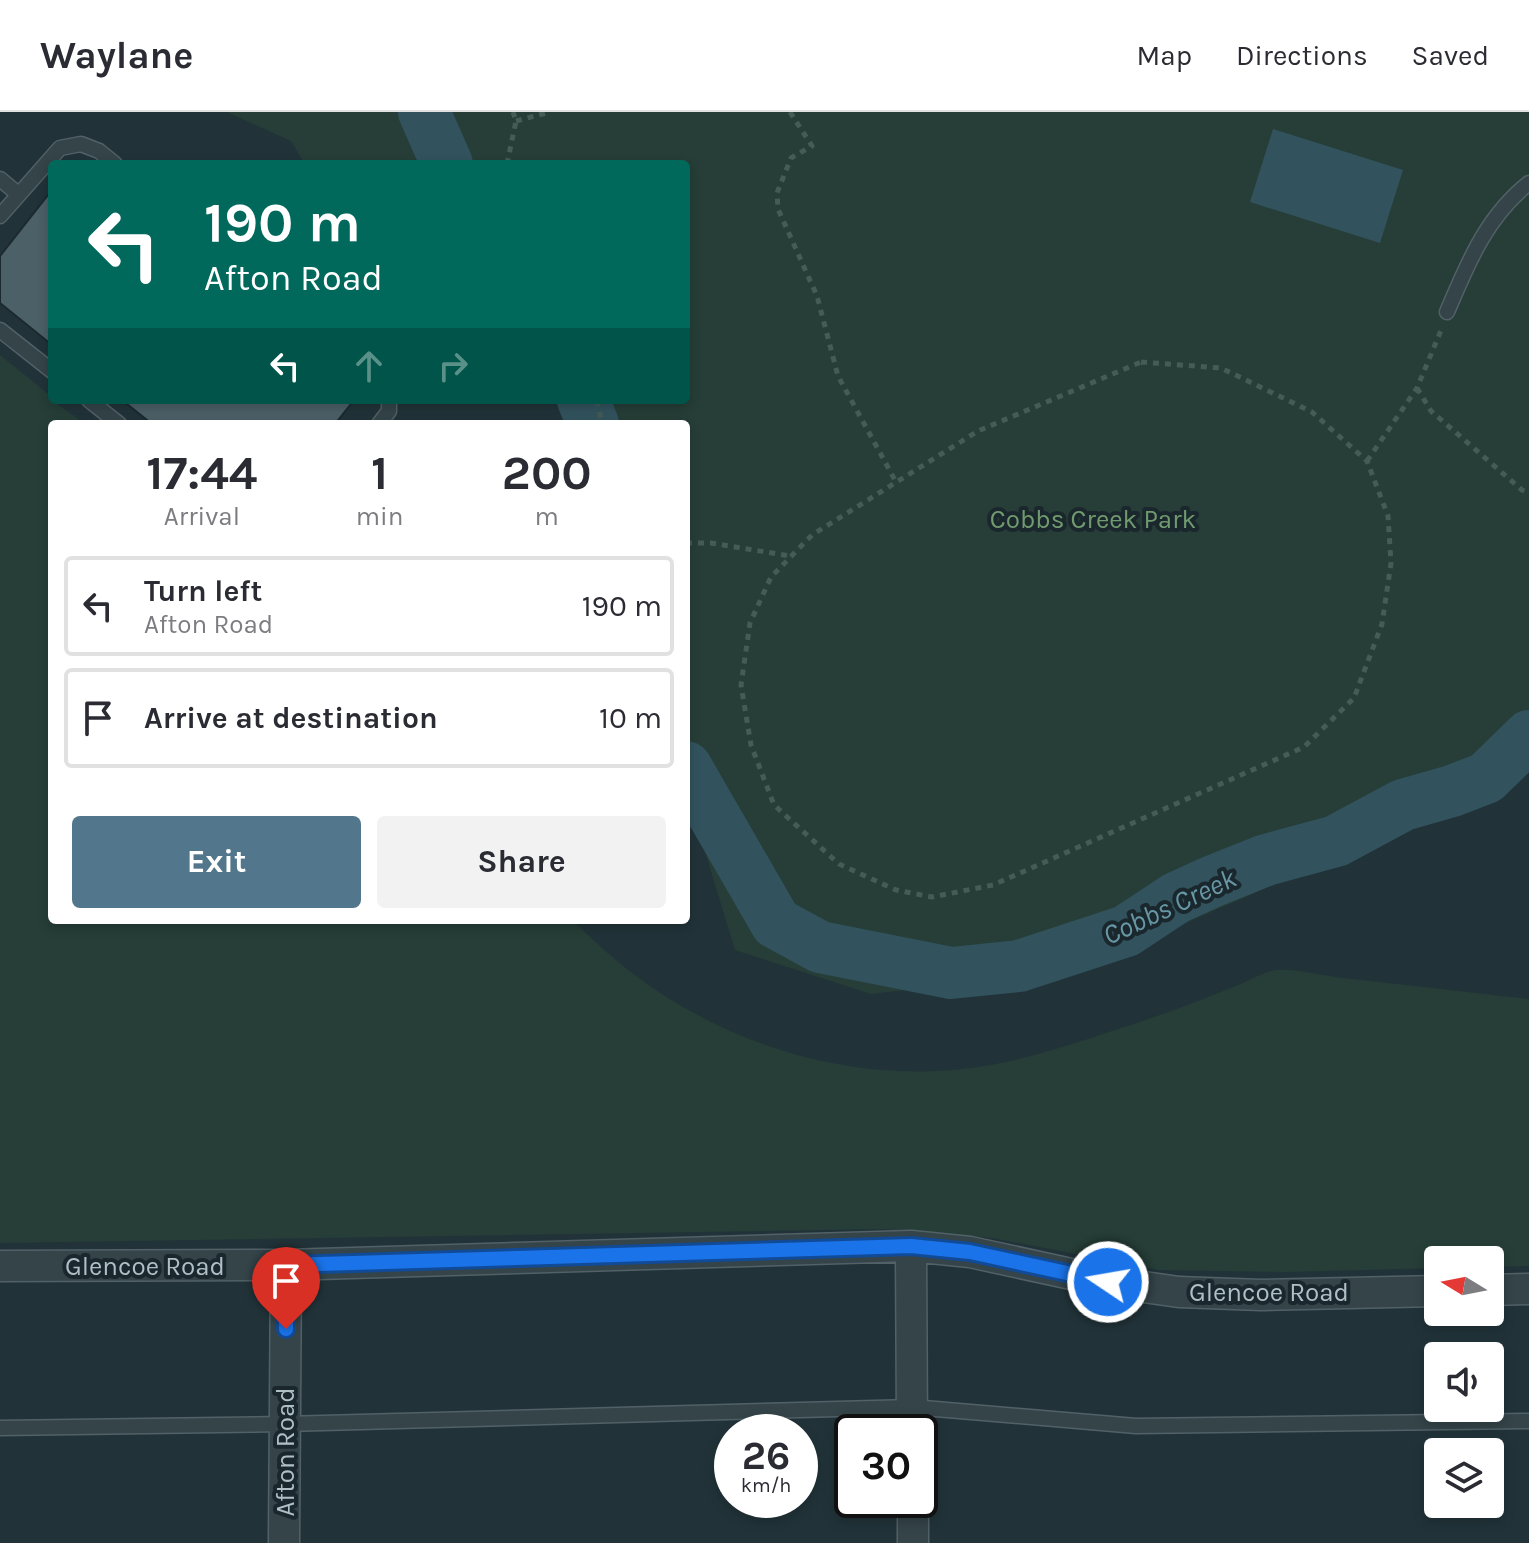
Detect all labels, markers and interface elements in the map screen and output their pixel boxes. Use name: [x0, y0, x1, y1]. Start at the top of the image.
text: Waylane: [40, 33, 193, 78]
text: Map: [1137, 39, 1192, 72]
text: Directions: [1236, 39, 1368, 72]
text: Saved: [1412, 39, 1489, 72]
text: 190 m: [204, 190, 361, 255]
icon: left: [72, 192, 176, 296]
text: Afton Road: [204, 257, 383, 299]
icon: left: [263, 344, 307, 388]
icon: ahead: [347, 344, 391, 388]
icon: right: [431, 344, 475, 388]
text: 17:44: [146, 445, 257, 501]
text: 1: [371, 445, 388, 501]
text: 200: [502, 445, 592, 501]
text: Arrival: [164, 501, 240, 532]
text: min: [356, 501, 404, 532]
text: m: [535, 501, 559, 532]
park label: Cobbs Creek Park: [990, 504, 1196, 535]
text: Turn left: [144, 573, 262, 609]
icon: left: [76, 584, 120, 628]
text: 190 m: [582, 588, 662, 624]
text: Afton Road: [144, 609, 273, 640]
icon: arrive: [76, 696, 120, 740]
text: Arrive at destination: [144, 700, 438, 736]
text: 10 m: [599, 700, 662, 736]
button: Exit: [72, 816, 361, 908]
button: Share: [377, 816, 666, 908]
water label: Cobbs Creek: [1097, 861, 1242, 952]
position arrow: [1066, 1240, 1150, 1324]
north arrow: [1424, 1246, 1504, 1326]
map controls: [1424, 1246, 1504, 1518]
pin: [252, 1247, 320, 1329]
street label: Glencoe Road: [65, 1251, 225, 1282]
icon: arrive: [264, 1259, 308, 1303]
street label: Glencoe Road: [1189, 1277, 1349, 1308]
button: sound: [1424, 1342, 1504, 1422]
street label: Afton Road: [270, 1387, 301, 1517]
speed limit sign: 30: [834, 1414, 938, 1518]
text: 26: [742, 1432, 790, 1479]
button: layers: [1424, 1438, 1504, 1518]
text: km/h: [741, 1474, 791, 1497]

